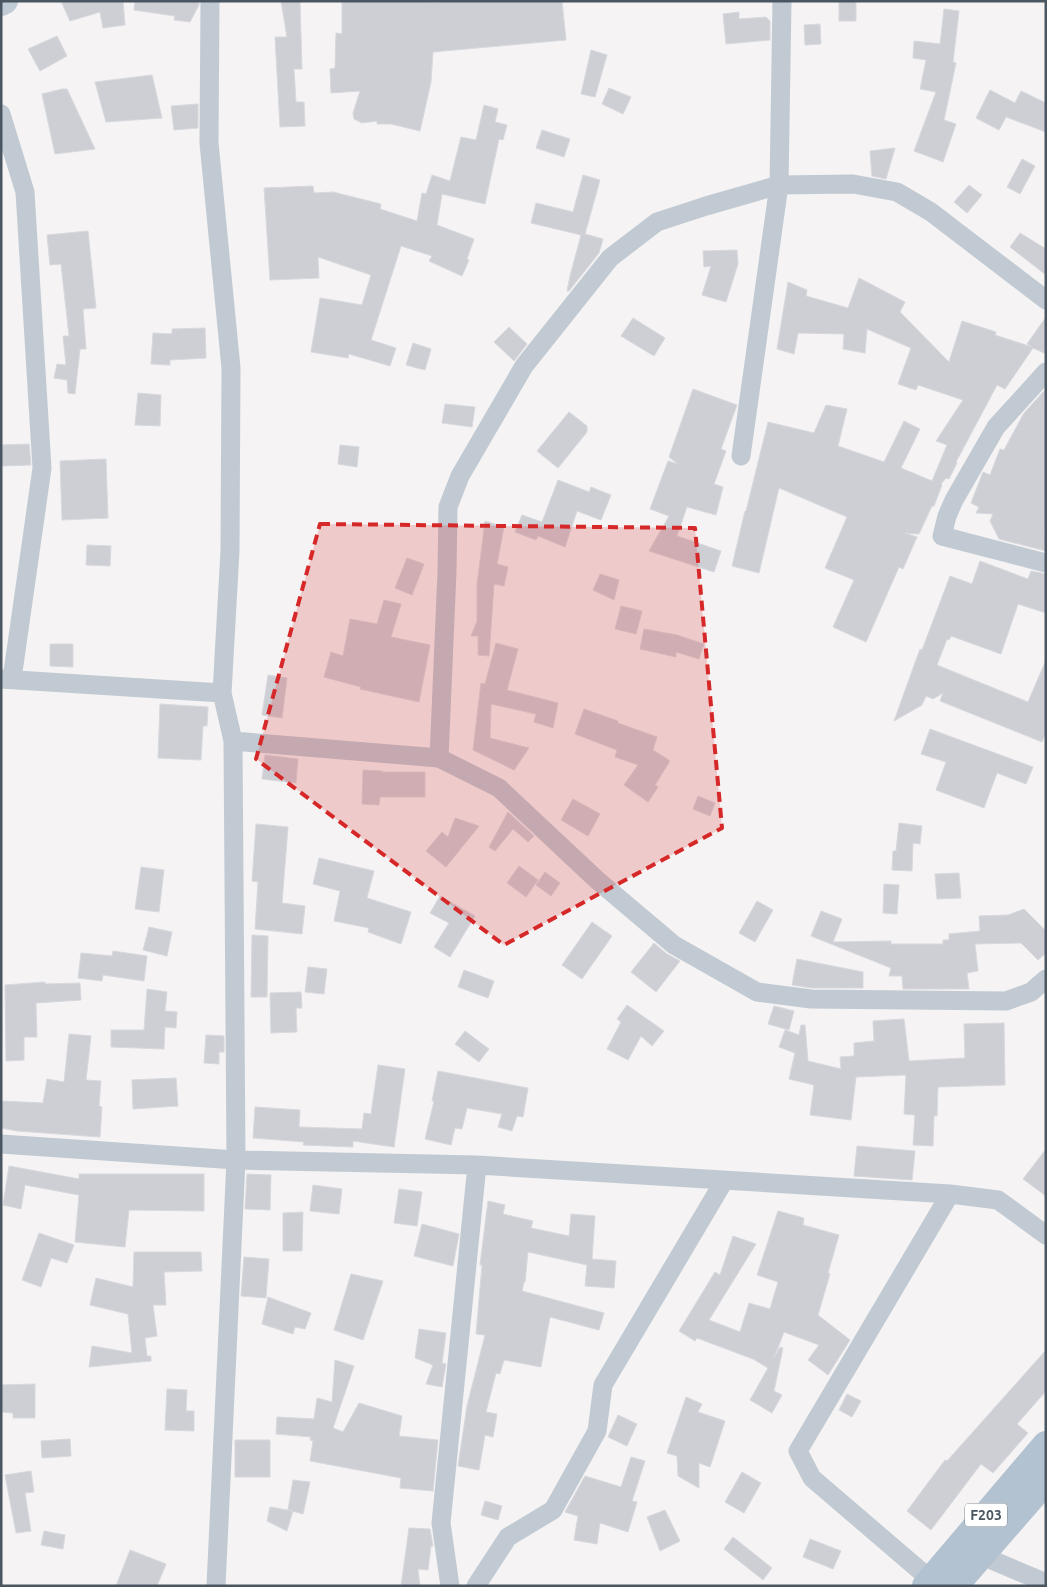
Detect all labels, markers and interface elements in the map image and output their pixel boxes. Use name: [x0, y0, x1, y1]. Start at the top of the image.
road number: F203: [965, 1504, 1007, 1526]

